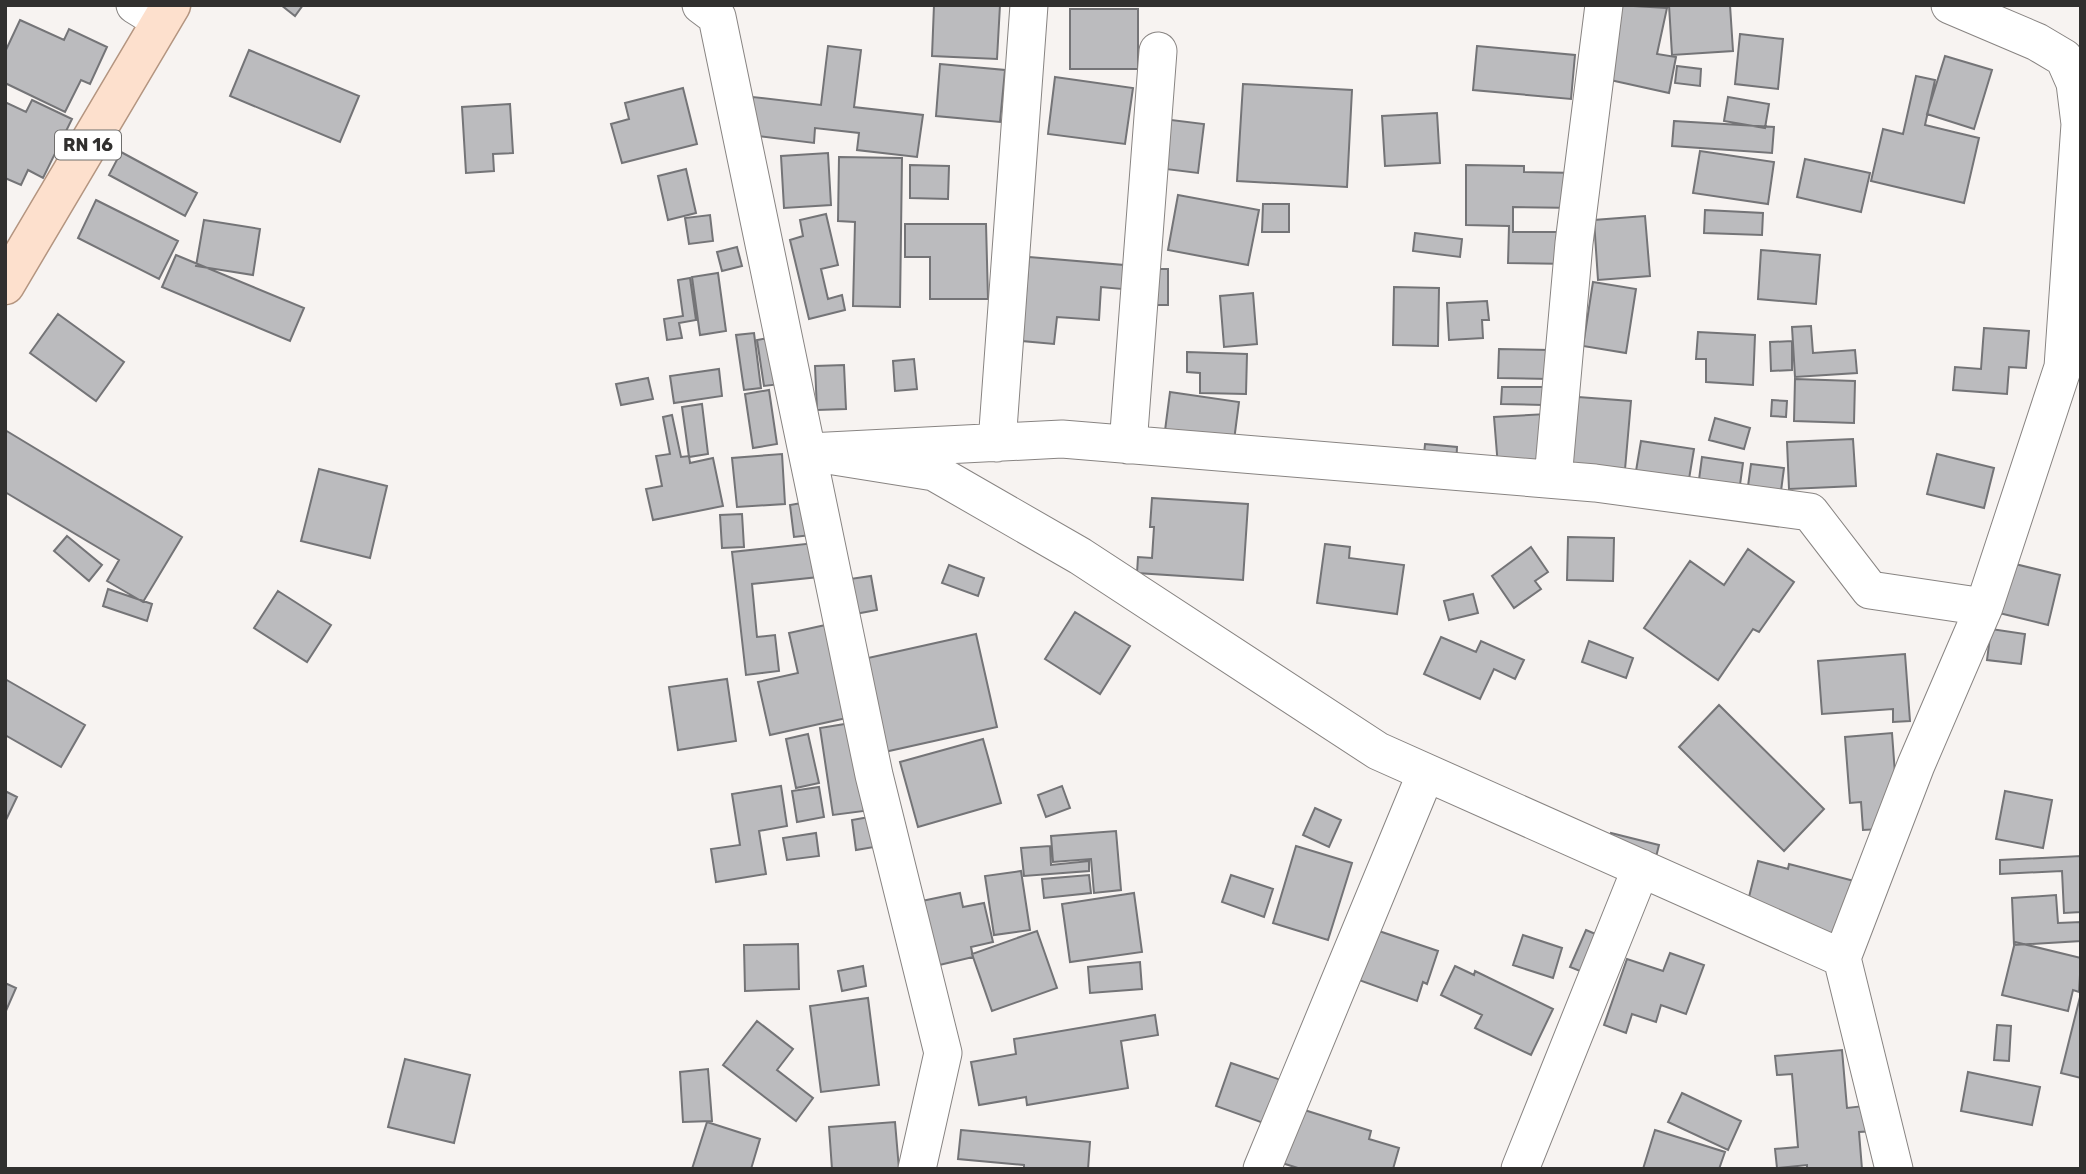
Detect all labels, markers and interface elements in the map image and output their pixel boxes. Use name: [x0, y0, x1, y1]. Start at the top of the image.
road number: RN 16: [55, 130, 121, 160]

